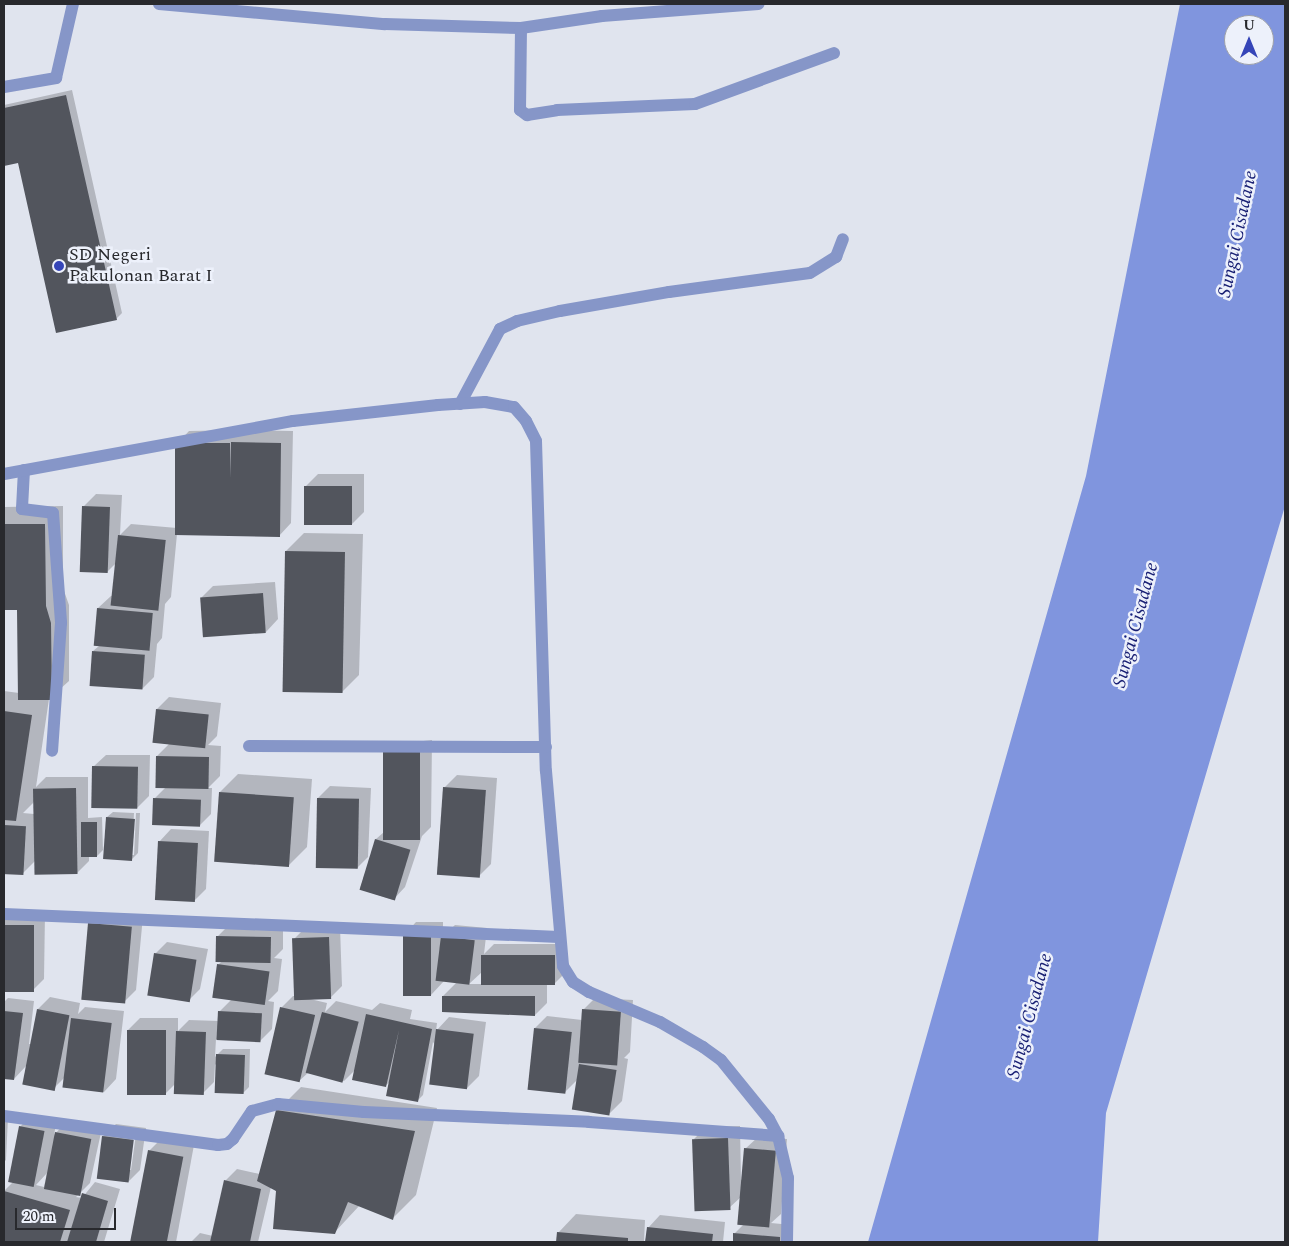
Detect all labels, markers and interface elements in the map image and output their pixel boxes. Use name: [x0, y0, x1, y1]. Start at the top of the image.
north arrow: [1224, 15, 1274, 65]
text: U: [1243, 15, 1255, 36]
water label: Sungai Cisadane: [1213, 169, 1263, 299]
place label: SD Negeri Pakulonan Barat I: [69, 245, 213, 288]
marker: SD Negeri Pakulonan Barat I: [53, 260, 65, 272]
water label: Sungai Cisadane: [1108, 560, 1164, 690]
water label: Sungai Cisadane: [1002, 951, 1058, 1081]
scale bar: [18, 1198, 119, 1230]
text: 20 m: [23, 1205, 55, 1228]

